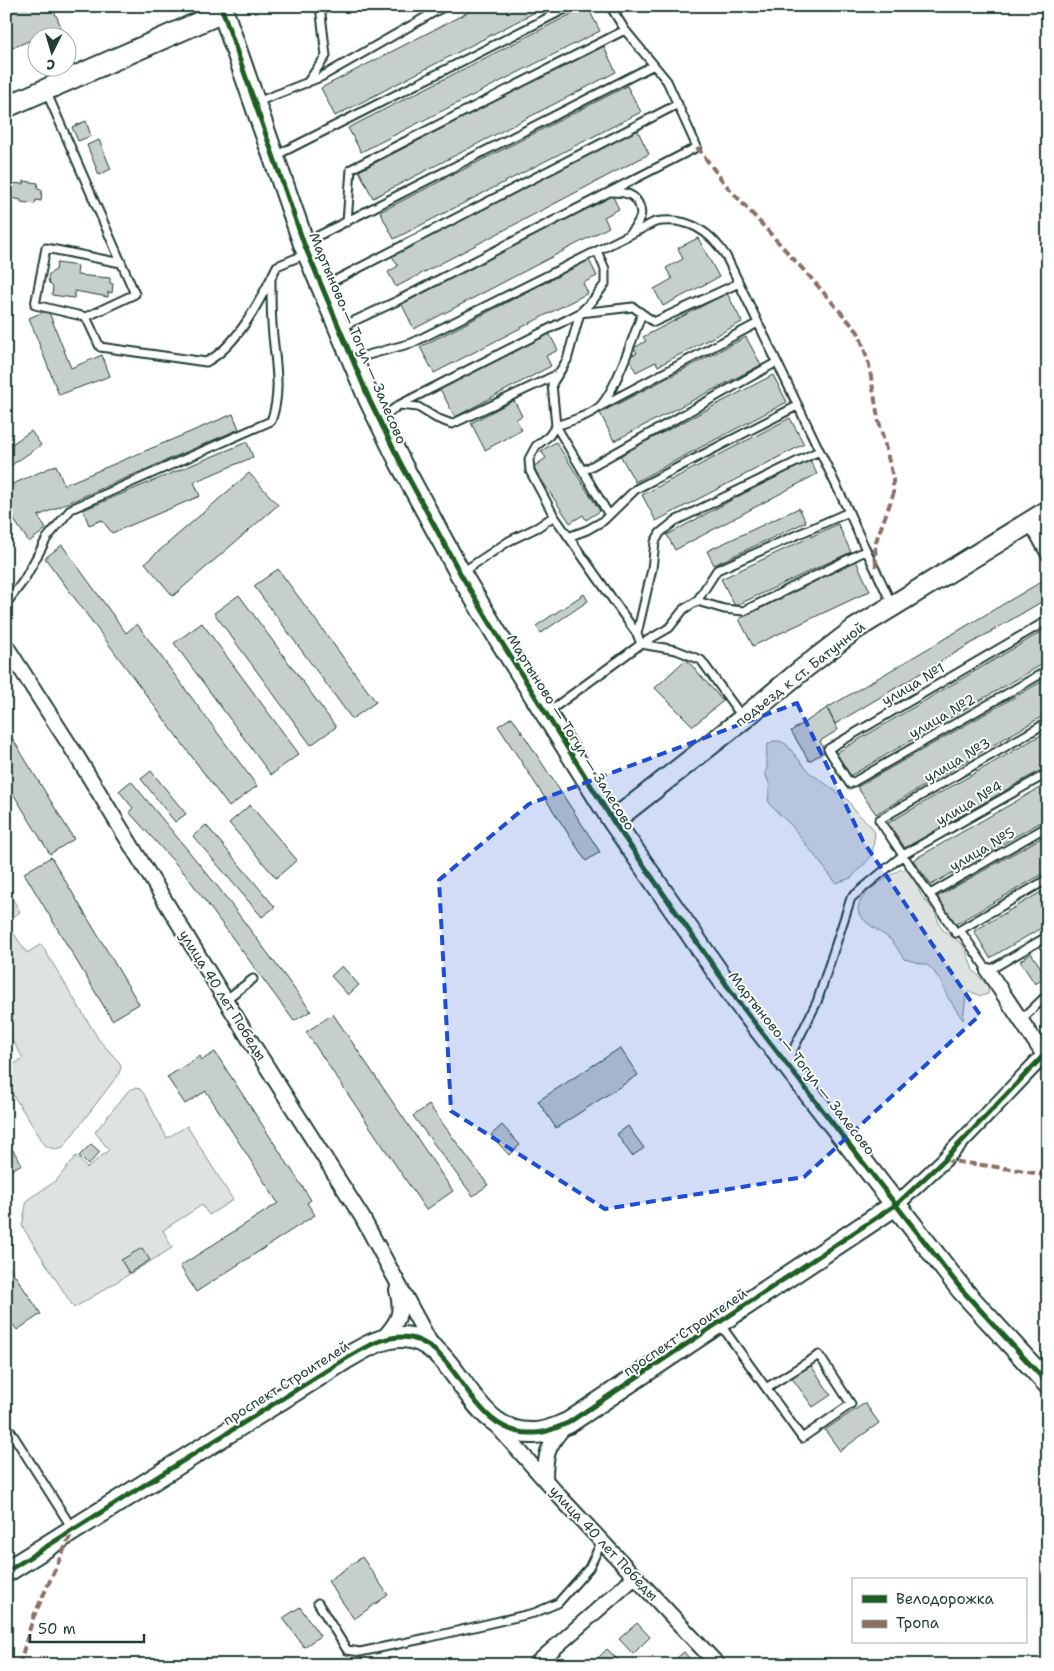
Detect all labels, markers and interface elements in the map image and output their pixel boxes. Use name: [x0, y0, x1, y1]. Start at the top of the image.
north arrow: [28, 28, 78, 78]
text: С: [46, 56, 56, 74]
street label: Мартыново — Тогул — Залесово: [305, 229, 411, 447]
street label: подъезд к ст. Батунной: [731, 618, 869, 730]
street label: Мартыново — Тогул — Залесово: [503, 631, 639, 833]
street label: улица №1: [878, 659, 948, 709]
street label: улица №2: [906, 690, 978, 742]
street label: улица №3: [921, 734, 993, 786]
street label: улица №4: [933, 777, 1006, 829]
street label: улица №5: [946, 823, 1018, 875]
street label: улица 40 лет Победы: [175, 926, 271, 1064]
street label: Мартыново — Тогул — Залесово: [725, 968, 879, 1158]
street label: проспект Строителей: [620, 1284, 750, 1380]
street label: проспект Строителей: [220, 1337, 352, 1429]
street label: улица 40 лет Победы: [546, 1482, 662, 1604]
legend: [852, 1578, 1026, 1644]
text: Велодорожка: [896, 1589, 995, 1609]
scale bar: [30, 1611, 144, 1643]
text: Тропа: [896, 1613, 940, 1633]
text: 50 m: [38, 1619, 76, 1639]

